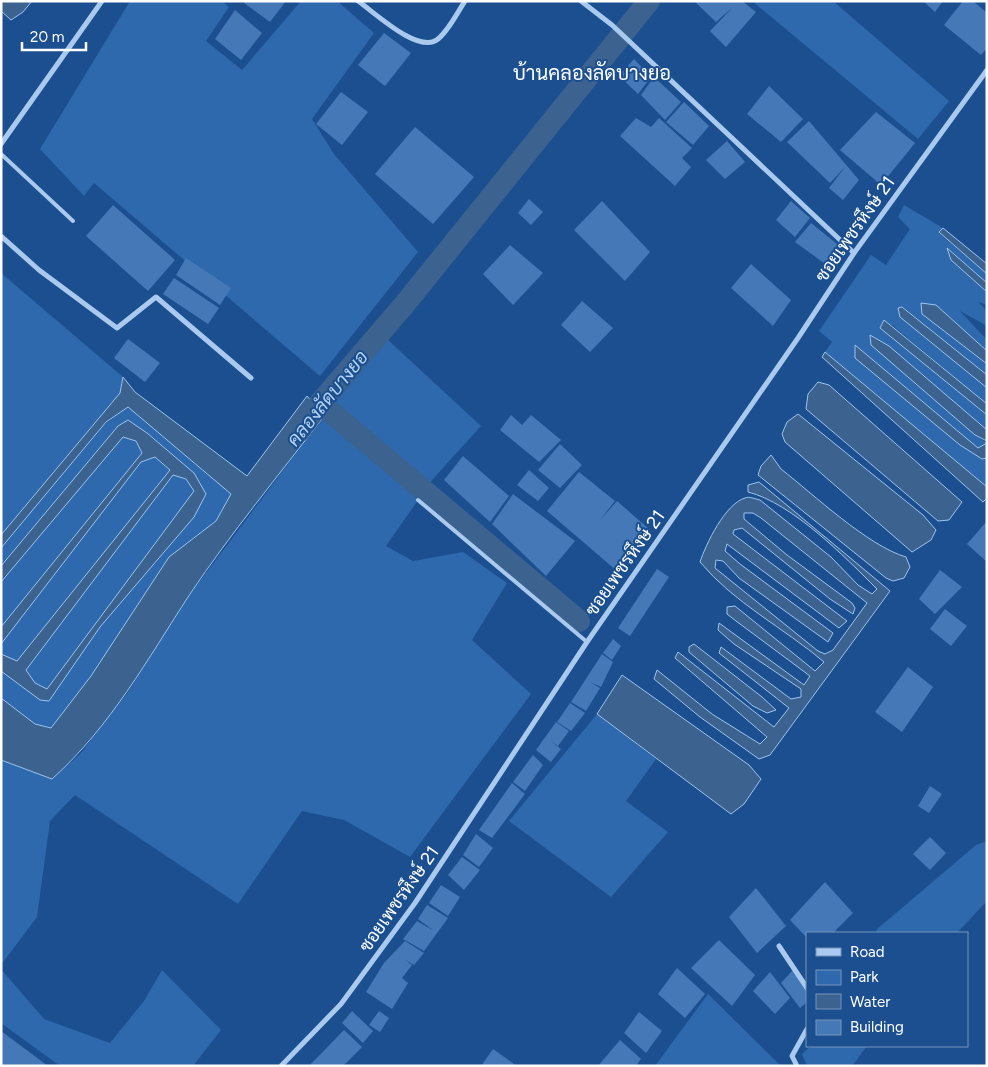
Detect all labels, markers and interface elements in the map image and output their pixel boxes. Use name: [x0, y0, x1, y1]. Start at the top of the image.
scale bar: [22, 20, 86, 52]
text: 20 m: [30, 28, 64, 46]
district label: บ้านคลองลัดบางยอ: [513, 61, 671, 85]
street label: ซอยเพชรหึงษ์ 21: [809, 171, 900, 286]
water label: คลองลัดบางยอ: [282, 346, 373, 451]
street label: ซอยเพชรหึงษ์ 21: [579, 505, 670, 620]
street label: ซอยเพชรหึงษ์ 21: [353, 841, 444, 956]
legend: [806, 932, 968, 1047]
text: Road: [850, 943, 885, 961]
text: Park: [850, 968, 879, 986]
text: Water: [850, 993, 890, 1011]
text: Building: [850, 1018, 904, 1036]

